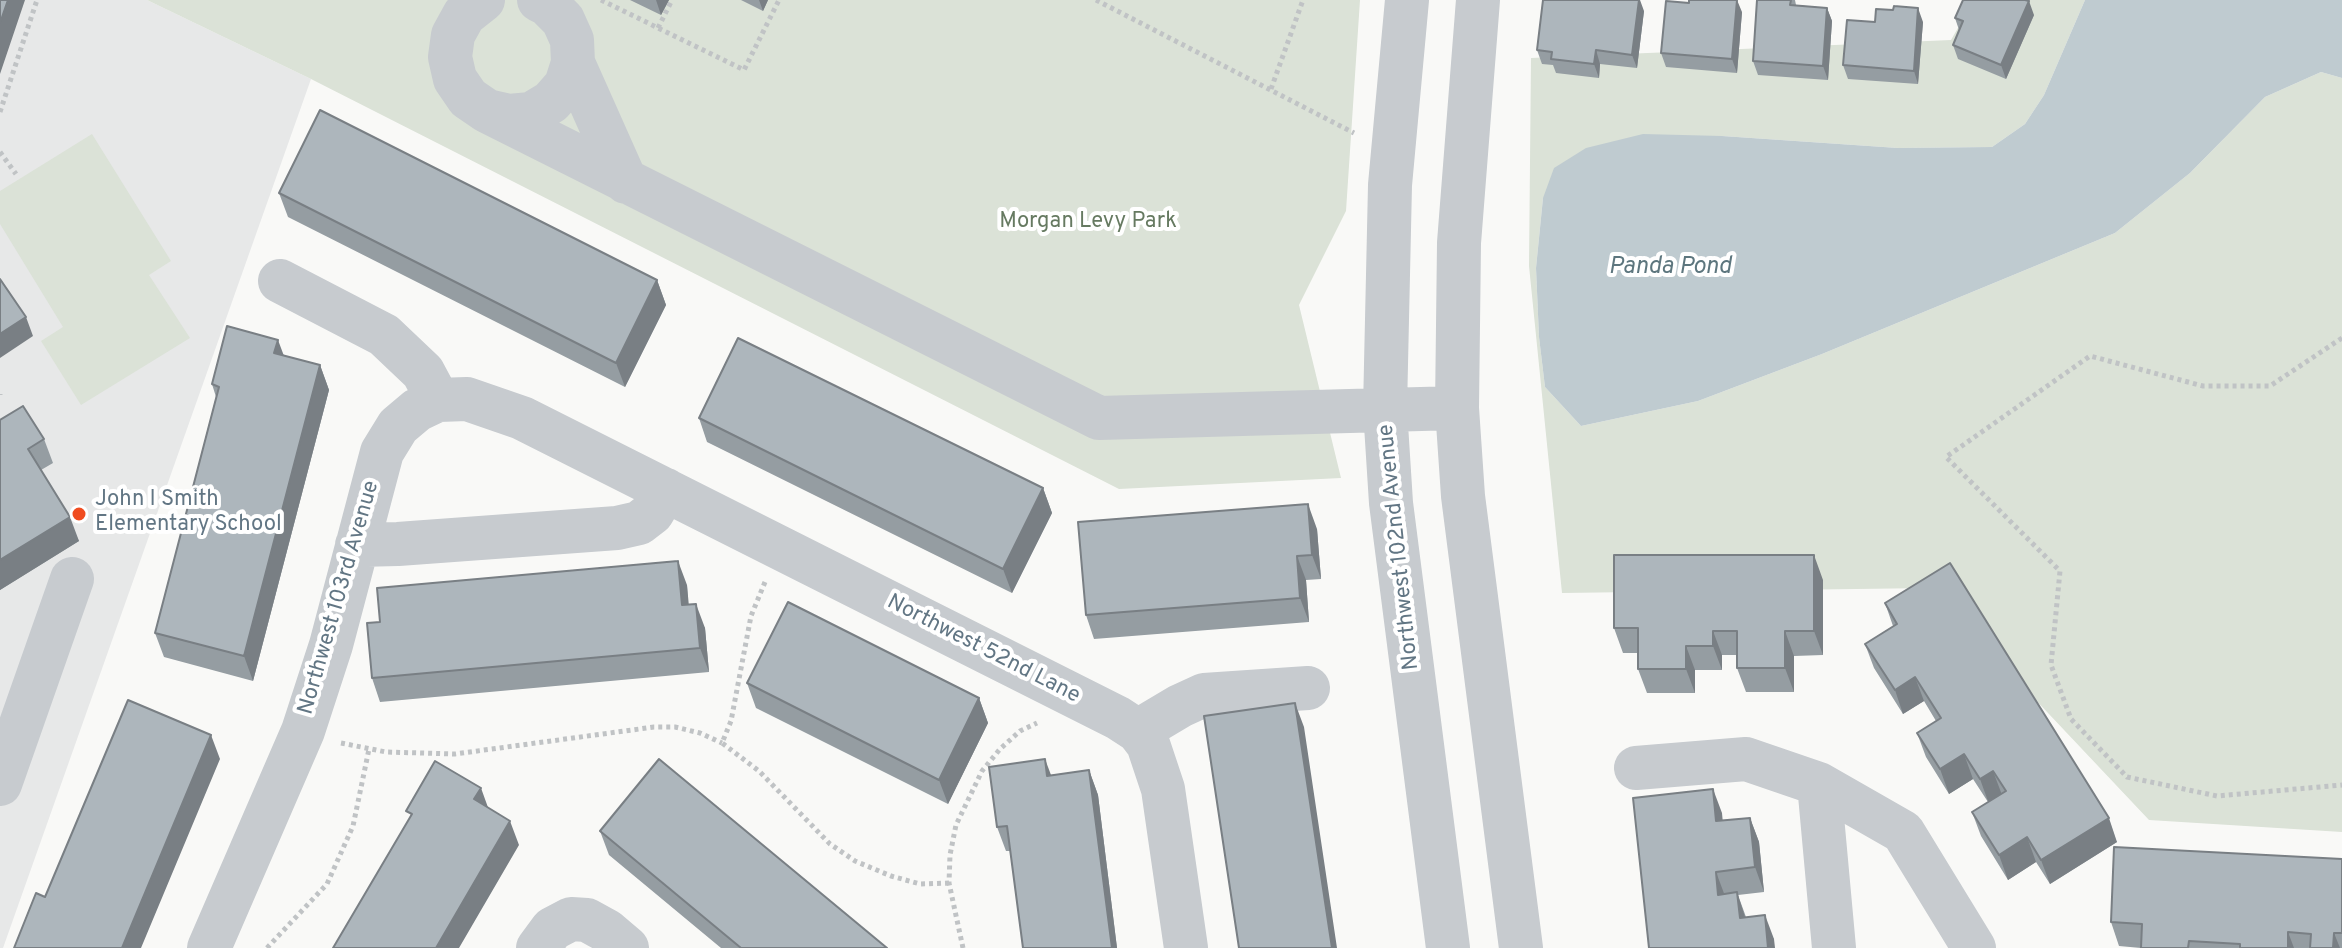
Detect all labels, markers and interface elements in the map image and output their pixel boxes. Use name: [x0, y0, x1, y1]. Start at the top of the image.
park label: Morgan Levy Park: [999, 210, 1177, 236]
water label: Panda Pond: [1609, 254, 1731, 282]
street label: Northwest 102nd Avenue: [1374, 423, 1426, 671]
street label: Northwest 103rd Avenue: [294, 478, 386, 718]
place label: John I Smith Elementary School: [95, 488, 282, 540]
marker: John I Smith Elementary School: [70, 505, 88, 523]
street label: Northwest 52nd Lane: [882, 590, 1084, 710]

